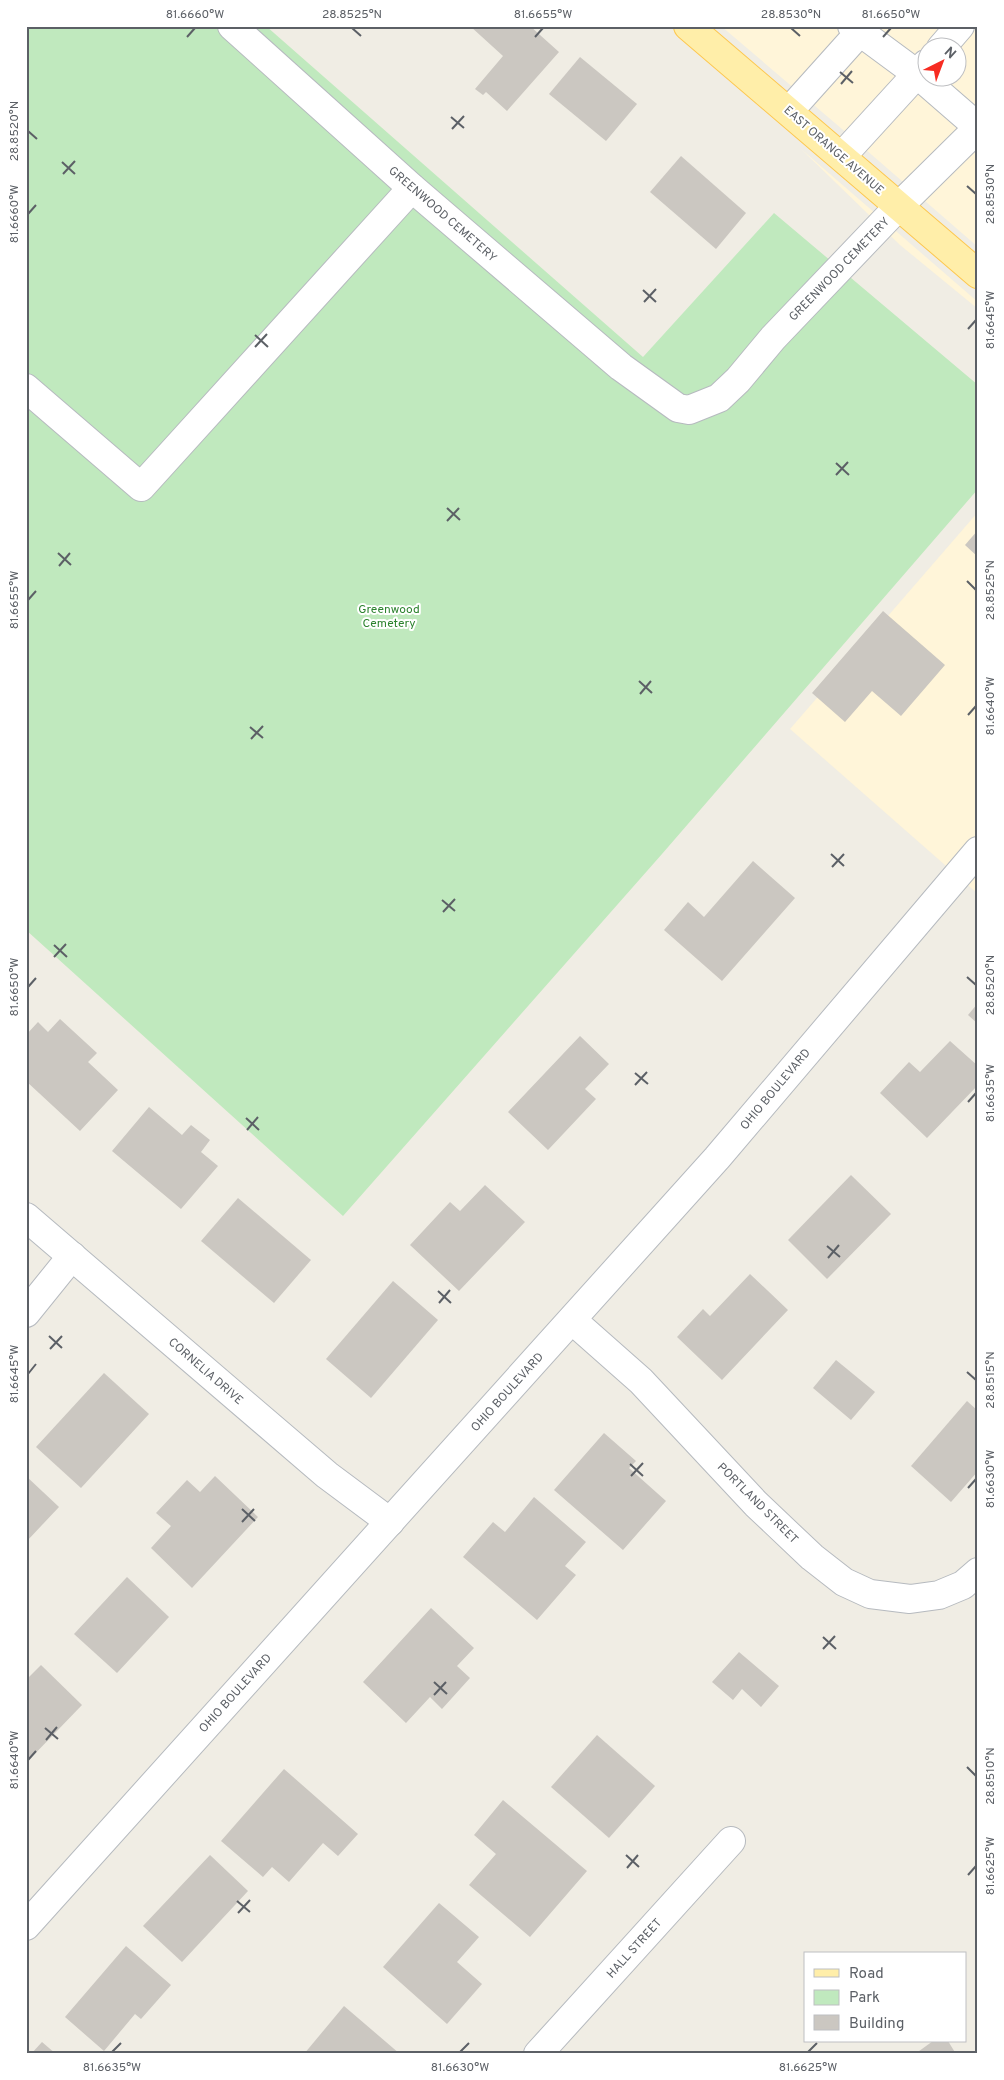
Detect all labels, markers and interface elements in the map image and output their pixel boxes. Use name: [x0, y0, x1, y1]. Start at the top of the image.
text: 81.6660°W: [166, 7, 224, 23]
text: 28.8525°N: [322, 7, 382, 23]
text: 81.6655°W: [514, 7, 572, 23]
text: 28.8530°N: [761, 7, 821, 23]
text: 81.6650°W: [862, 7, 920, 23]
north arrow: [916, 38, 966, 88]
text: N: [940, 44, 959, 63]
text: 28.8520°N: [7, 101, 23, 161]
street label: EAST ORANGE AVENUE: [780, 103, 887, 199]
street label: GREENWOOD CEMETERY: [385, 163, 500, 266]
text: 28.8530°N: [983, 164, 999, 224]
text: 81.6660°W: [7, 185, 23, 243]
street label: GREENWOOD CEMETERY: [786, 214, 894, 325]
text: 81.6645°W: [983, 291, 999, 349]
text: 28.8525°N: [983, 560, 999, 620]
text: 81.6655°W: [7, 571, 23, 629]
park label: Greenwood Cemetery: [358, 602, 420, 632]
text: 81.6640°W: [983, 677, 999, 735]
text: 28.8520°N: [983, 955, 999, 1015]
text: 81.6650°W: [7, 958, 23, 1016]
street label: OHIO BOULEVARD: [737, 1046, 814, 1134]
text: 81.6635°W: [983, 1064, 999, 1122]
street label: CORNELIA DRIVE: [164, 1335, 246, 1409]
text: 81.6645°W: [7, 1345, 23, 1403]
street label: OHIO BOULEVARD: [468, 1350, 548, 1436]
text: 28.8515°N: [983, 1351, 999, 1409]
text: 81.6630°W: [983, 1450, 999, 1508]
street label: PORTLAND STREET: [713, 1460, 801, 1548]
street label: OHIO BOULEVARD: [196, 1651, 276, 1737]
text: 81.6640°W: [7, 1731, 23, 1789]
text: 28.8510°N: [983, 1747, 999, 1805]
text: 81.6625°W: [983, 1837, 999, 1895]
street label: HALL STREET: [604, 1915, 666, 1982]
legend: [804, 1952, 966, 2042]
text: Road: [849, 1965, 884, 1984]
text: Park: [849, 1989, 880, 2008]
text: Building: [849, 2015, 904, 2034]
text: 81.6635°W: [83, 2060, 141, 2076]
text: 81.6630°W: [431, 2060, 489, 2076]
text: 81.6625°W: [779, 2060, 837, 2076]

